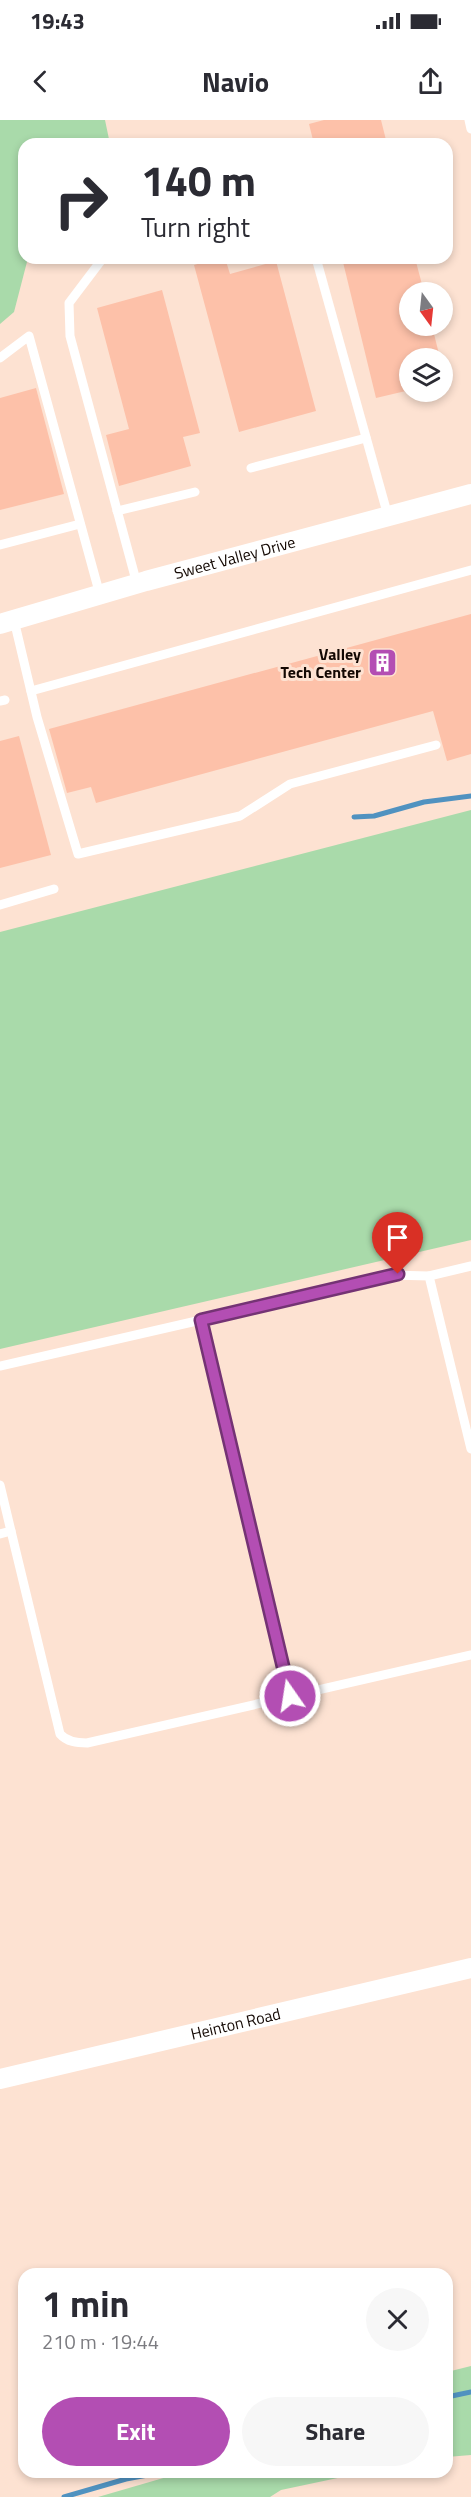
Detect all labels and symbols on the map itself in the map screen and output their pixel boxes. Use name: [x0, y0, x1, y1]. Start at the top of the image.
north arrow: [399, 282, 453, 336]
street label: Sweet Valley Drive: [171, 530, 298, 585]
place label: Valley Tech Center: [281, 642, 361, 684]
building icon: Valley Tech Center: [366, 647, 398, 679]
pin: [372, 1212, 423, 1274]
position arrow: [258, 1664, 322, 1728]
street label: Heinton Road: [188, 2001, 283, 2046]

